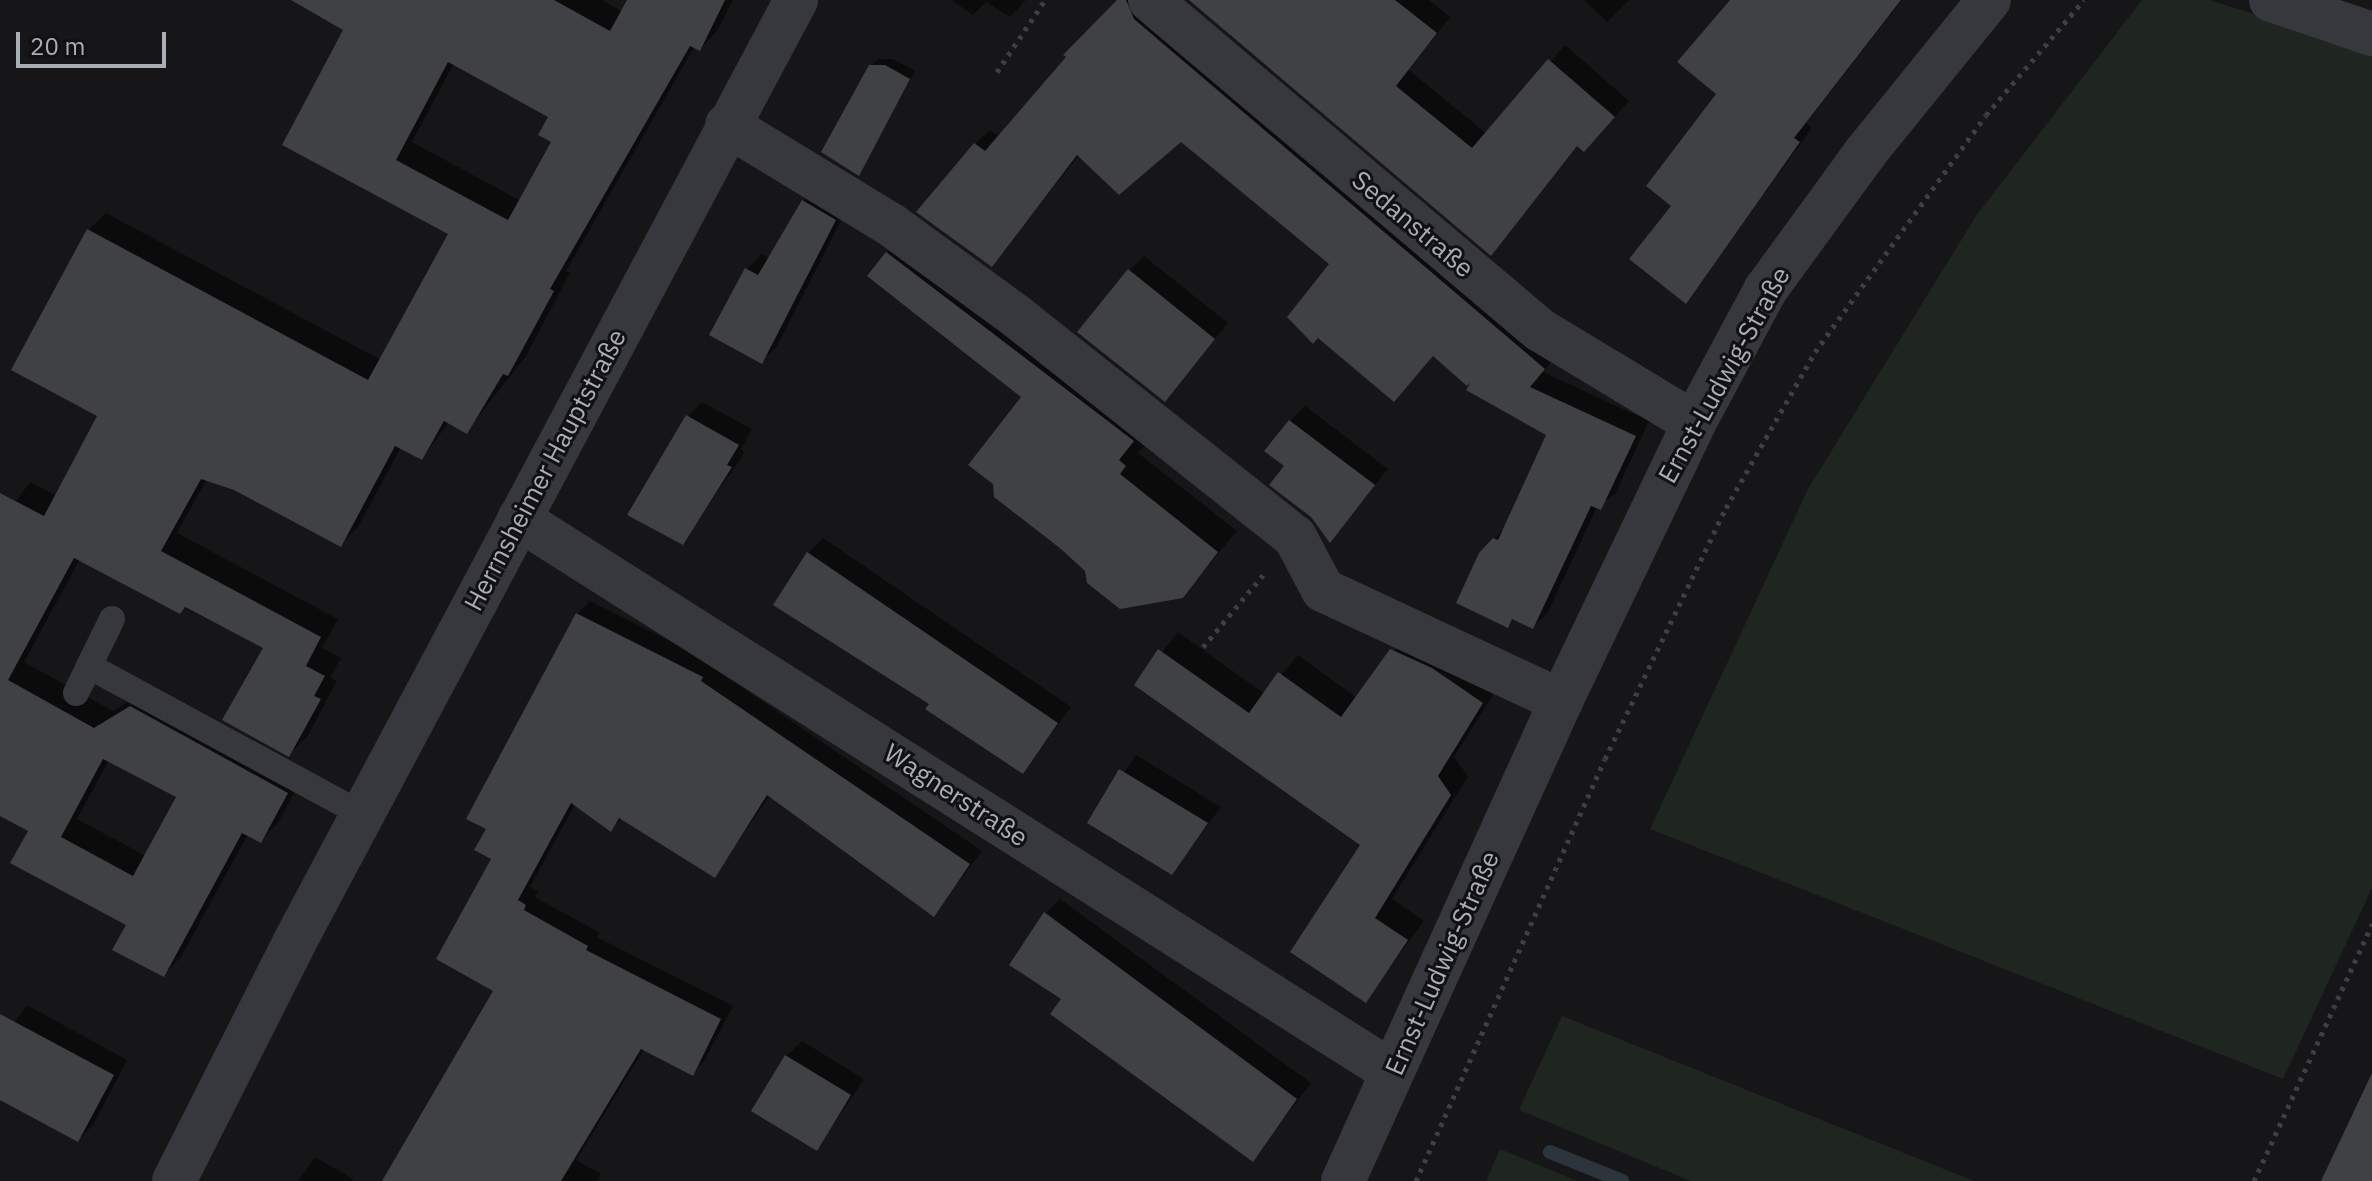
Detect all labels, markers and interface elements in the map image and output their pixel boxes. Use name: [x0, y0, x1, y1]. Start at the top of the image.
scale bar: [20, 16, 170, 66]
text: 20 m: [30, 30, 85, 62]
street label: Sedanstraße: [1346, 164, 1480, 284]
street label: Ernst-Ludwig-Straße: [1652, 262, 1796, 488]
street label: Herrnsheimer Hauptstraße: [457, 324, 633, 616]
street label: Wagnerstraße: [878, 737, 1034, 853]
street label: Ernst-Ludwig-Straße: [1379, 846, 1505, 1080]

